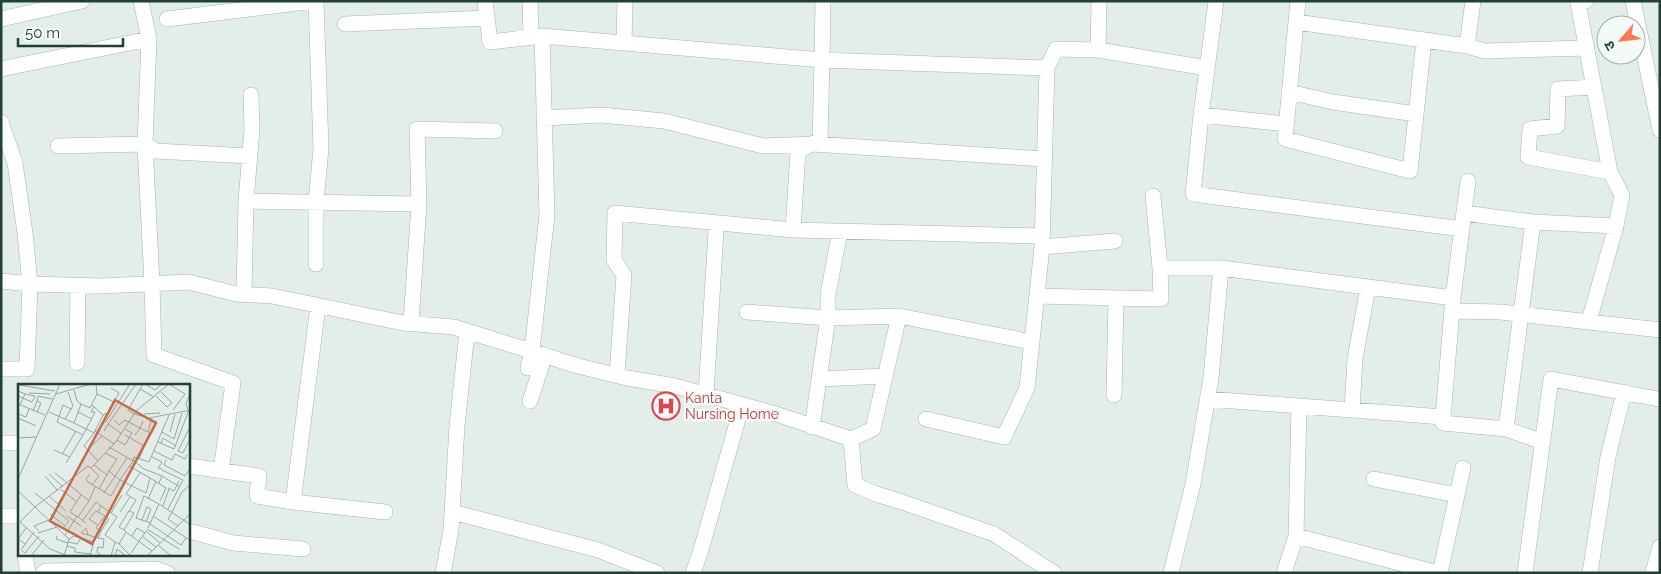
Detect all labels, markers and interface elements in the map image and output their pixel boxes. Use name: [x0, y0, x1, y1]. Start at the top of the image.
scale bar: [18, 15, 122, 47]
north arrow: [1596, 15, 1646, 65]
text: 50 m: [25, 24, 60, 42]
text: उ: [1600, 38, 1619, 53]
inset map: [18, 384, 190, 556]
place label: Kanta Nursing Home: [685, 390, 779, 422]
hospital icon: Kanta Nursing Home: [651, 391, 681, 421]

